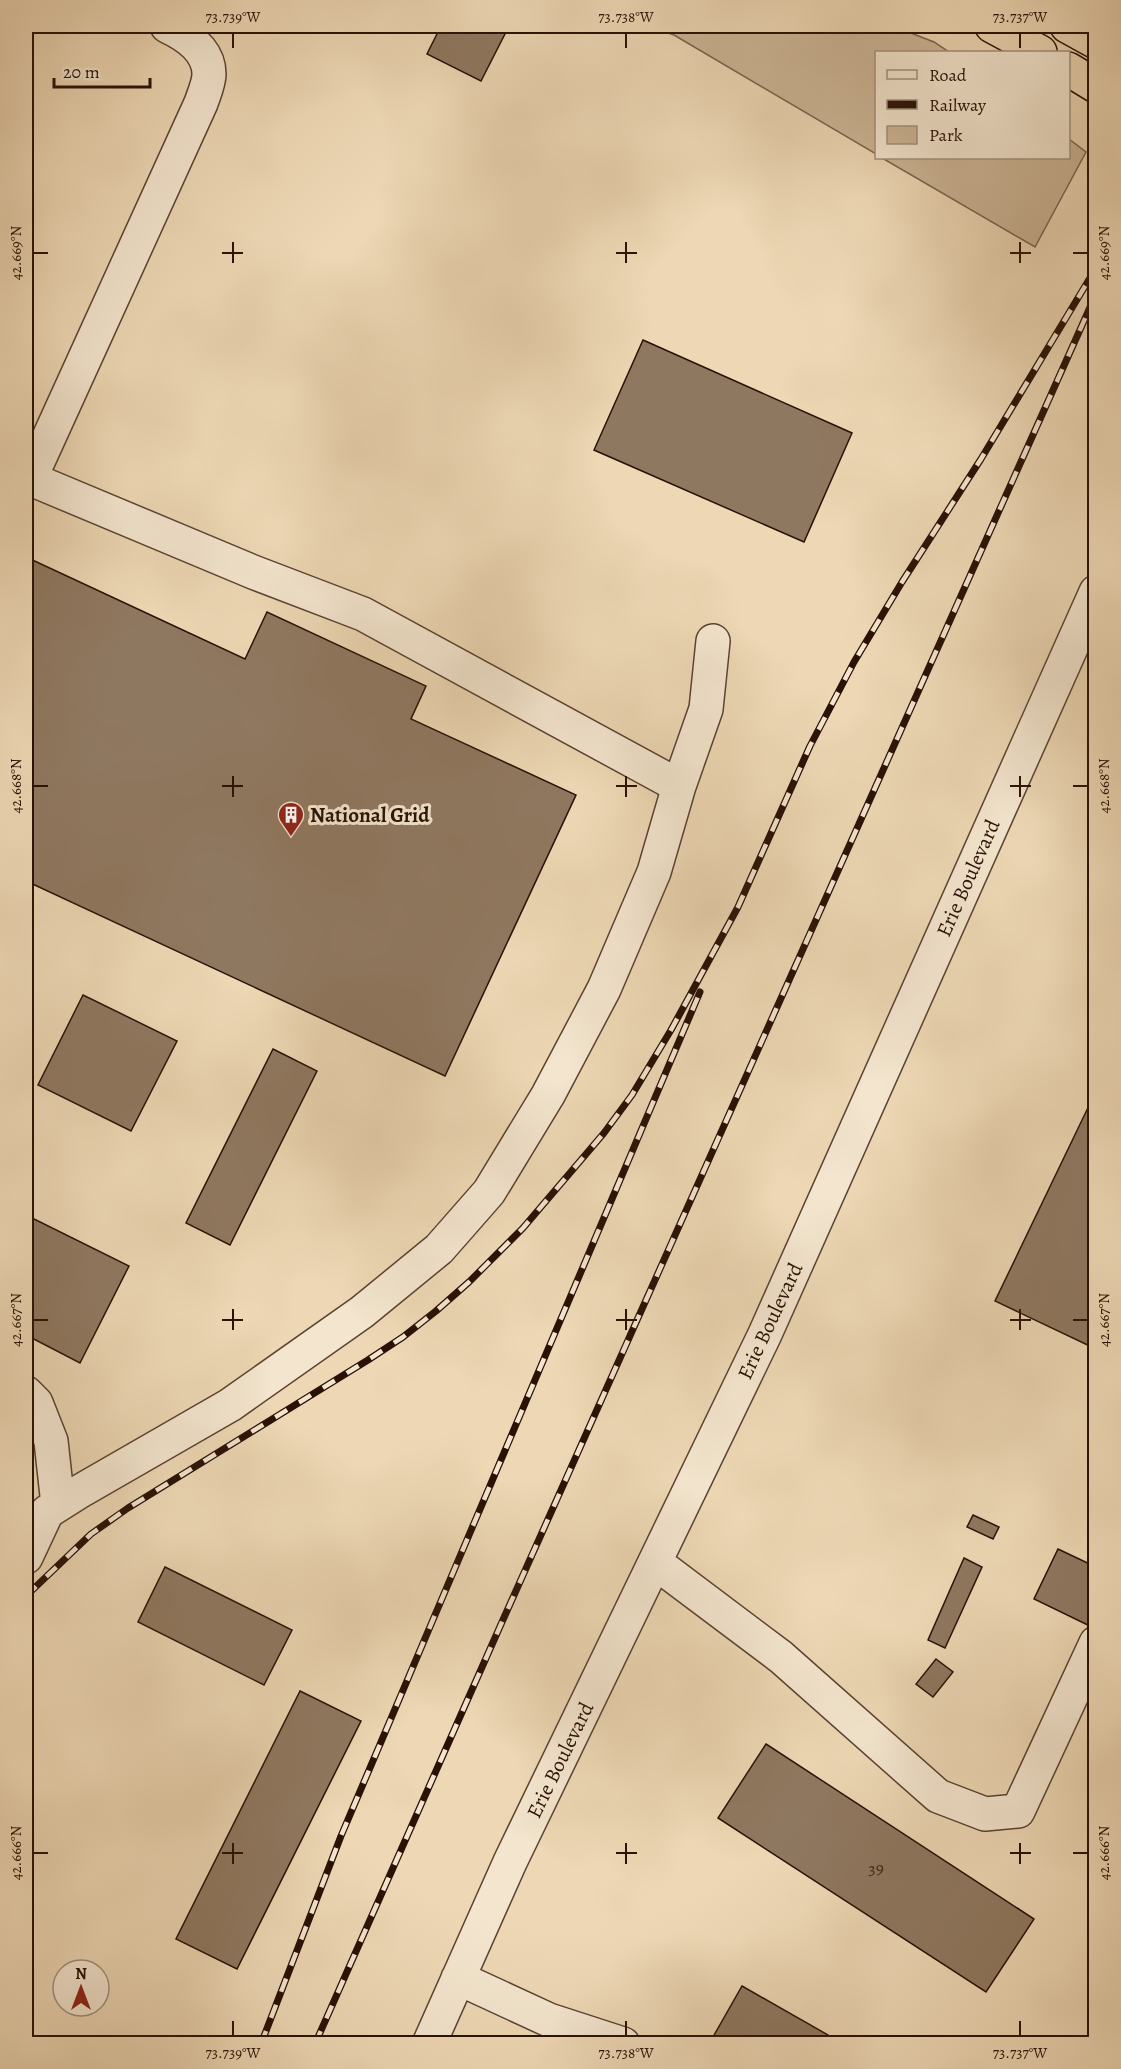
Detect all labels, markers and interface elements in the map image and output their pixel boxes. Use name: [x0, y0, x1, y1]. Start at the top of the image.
text: 73.739°W: [206, 7, 261, 27]
text: 73.738°W: [598, 7, 654, 27]
text: 73.737°W: [993, 7, 1047, 27]
scale bar: [54, 51, 150, 89]
legend: [875, 51, 1070, 159]
text: 20 m: [63, 60, 100, 84]
text: Road: [929, 63, 967, 87]
text: Railway: [929, 93, 987, 117]
text: Park: [929, 123, 963, 147]
text: 42.669°N: [6, 226, 26, 280]
text: 42.669°N: [1094, 226, 1114, 280]
text: 42.668°N: [6, 758, 26, 813]
text: 42.668°N: [1094, 758, 1114, 813]
building icon: National Grid: [276, 800, 306, 838]
place label: National Grid: [310, 801, 430, 829]
street label: Erie Boulevard: [930, 814, 1007, 941]
street label: Erie Boulevard: [731, 1257, 810, 1384]
text: 42.667°N: [6, 1293, 26, 1347]
text: 42.667°N: [1094, 1293, 1114, 1347]
street label: Erie Boulevard: [520, 1697, 600, 1823]
text: 42.666°N: [6, 1825, 26, 1880]
text: 42.666°N: [1094, 1825, 1114, 1880]
house number: 39: [868, 1856, 884, 1880]
north arrow: [51, 1958, 111, 2018]
text: N: [75, 1963, 87, 1985]
text: 73.739°W: [206, 2043, 261, 2063]
text: 73.738°W: [598, 2043, 654, 2063]
text: 73.737°W: [993, 2043, 1047, 2063]

